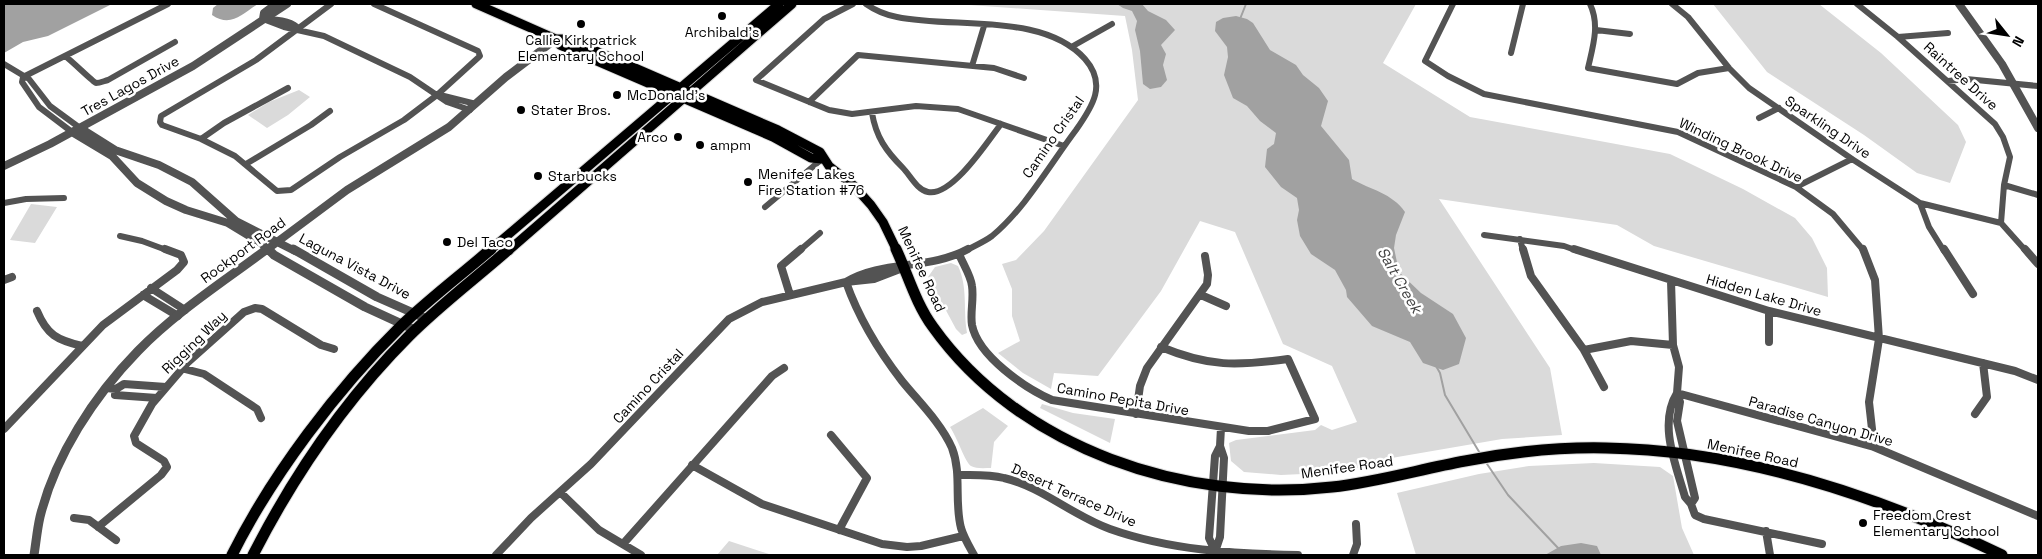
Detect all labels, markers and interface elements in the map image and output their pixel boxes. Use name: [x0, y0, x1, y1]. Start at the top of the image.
marker: Archibald's: [716, 10, 728, 22]
north arrow: [1982, 10, 2032, 60]
marker: Callie Kirkpatrick Elementary School: [575, 18, 587, 30]
place label: Archibald's: [685, 23, 759, 41]
place label: Callie Kirkpatrick Elementary School: [518, 31, 644, 65]
text: N: [2008, 33, 2028, 50]
street label: Raintree Drive: [1920, 38, 2002, 114]
street label: Tres Lagos Drive: [78, 52, 182, 120]
place label: McDonald's: [627, 86, 705, 104]
marker: McDonald's: [611, 89, 623, 101]
street label: Camino Cristal: [1018, 92, 1088, 182]
street label: Sparkling Drive: [1782, 92, 1874, 162]
place label: Stater Bros.: [531, 101, 611, 119]
marker: Stater Bros.: [515, 104, 527, 116]
street label: Winding Brook Drive: [1676, 113, 1806, 187]
place label: Arco: [637, 128, 668, 146]
marker: Arco: [672, 131, 684, 143]
place label: ampm: [710, 136, 751, 154]
marker: ampm: [694, 139, 706, 151]
place label: Menifee Lakes Fire Station #76: [758, 165, 864, 199]
place label: Starbucks: [548, 167, 617, 185]
marker: Starbucks: [532, 170, 544, 182]
marker: Menifee Lakes Fire Station #76: [742, 176, 754, 188]
street label: Rockport Road: [197, 213, 289, 287]
street label: Menifee Road: [894, 223, 950, 315]
street label: Laguna Vista Drive: [296, 229, 414, 303]
place label: Del Taco: [457, 233, 513, 251]
marker: Del Taco: [441, 236, 453, 248]
water label: Salt Creek: [1373, 244, 1427, 318]
street label: Hidden Lake Drive: [1704, 270, 1824, 320]
street label: Rigging Way: [158, 307, 230, 377]
street label: Camino Cristal: [609, 345, 687, 427]
street label: Camino Pepita Drive: [1056, 379, 1190, 419]
street label: Paradise Canyon Drive: [1747, 392, 1895, 450]
street label: Menifee Road: [1706, 435, 1800, 471]
street label: Menifee Road: [1300, 452, 1394, 482]
street label: Desert Terrace Drive: [1009, 459, 1139, 531]
place label: Freedom Crest Elementary School: [1873, 506, 1999, 540]
marker: Freedom Crest Elementary School: [1857, 517, 1869, 529]

